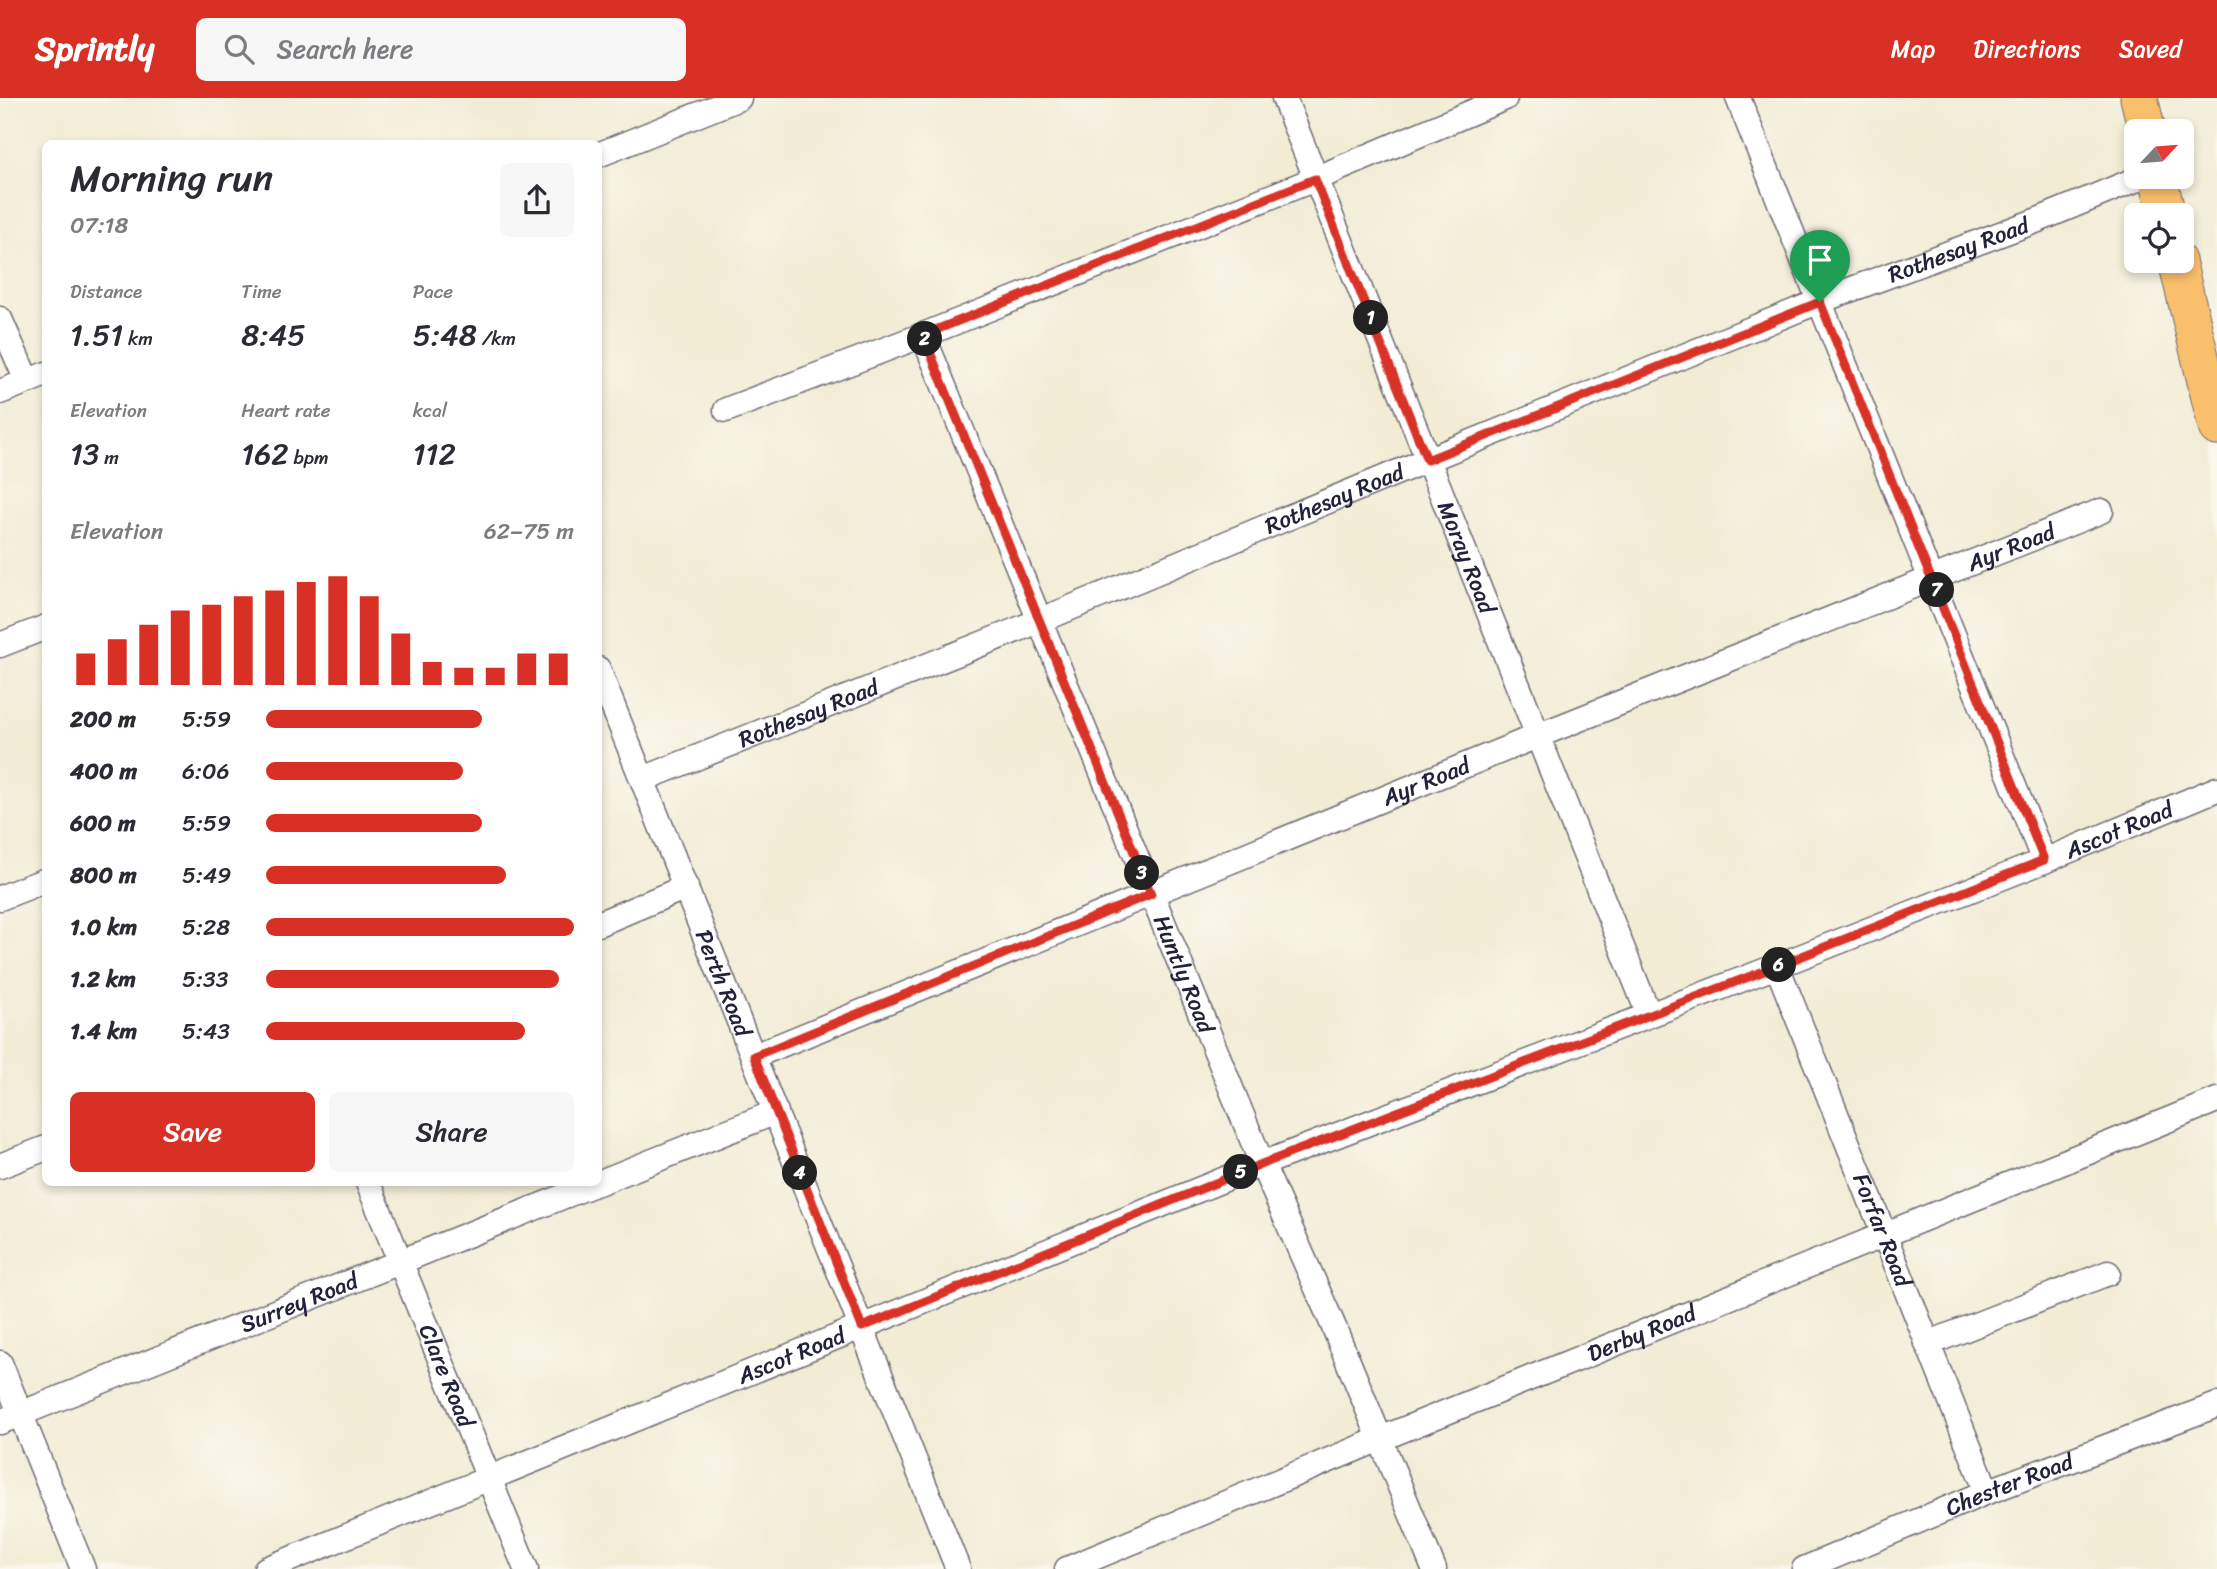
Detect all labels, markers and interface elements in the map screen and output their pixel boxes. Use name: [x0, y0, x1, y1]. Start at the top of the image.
search box: [196, 18, 686, 81]
text: Sprintly: [35, 20, 154, 78]
text: Search here: [276, 26, 413, 72]
text: Map: [1891, 28, 1935, 70]
text: Directions: [1973, 28, 2081, 70]
text: Saved: [2119, 28, 2182, 70]
icon: search: [220, 30, 258, 68]
north arrow: [2124, 119, 2194, 189]
map controls: [2124, 119, 2194, 273]
text: Morning run: [70, 145, 273, 212]
button: share: [500, 163, 574, 237]
button: locate: [2124, 203, 2194, 273]
street label: Rothesay Road: [1882, 204, 2037, 295]
text: 07:18: [70, 205, 128, 246]
pin: [1790, 230, 1850, 302]
icon: arrive: [1801, 241, 1839, 279]
text: Distance: [70, 275, 142, 308]
text: Time: [241, 275, 282, 308]
text: Pace: [413, 275, 453, 308]
pin: 1: [1354, 300, 1388, 336]
text: 1: [1366, 301, 1375, 334]
text: 1.51: [70, 308, 123, 362]
text: 8:45: [241, 308, 306, 362]
text: 5:48: [413, 308, 477, 362]
text: km: [123, 322, 153, 355]
text: /km: [477, 322, 516, 355]
pin: 2: [908, 322, 942, 356]
text: 2: [919, 322, 930, 355]
text: Elevation: [70, 394, 147, 427]
text: Heart rate: [241, 394, 331, 427]
text: kcal: [413, 394, 447, 427]
text: 13: [70, 427, 99, 481]
text: 162: [241, 427, 289, 481]
text: 112: [413, 427, 456, 481]
text: m: [99, 441, 119, 474]
text: bpm: [289, 441, 329, 474]
street label: Rothesay Road: [1258, 451, 1412, 546]
street label: Moray Road: [1425, 495, 1508, 621]
text: Elevation: [70, 511, 163, 552]
text: 62–75 m: [484, 511, 574, 552]
street label: Ayr Road: [1960, 511, 2063, 584]
pin: 7: [1920, 573, 1954, 608]
text: 7: [1931, 573, 1942, 606]
street label: Rothesay Road: [732, 666, 887, 760]
text: 200 m: [70, 699, 136, 740]
text: 5:59: [182, 699, 231, 740]
street label: Ayr Road: [1375, 745, 1478, 819]
text: 400 m: [70, 751, 137, 792]
text: 6:06: [182, 751, 230, 792]
street label: Ascot Road: [2058, 789, 2181, 871]
text: 600 m: [70, 803, 136, 844]
text: 5:59: [182, 803, 231, 844]
text: 800 m: [70, 855, 137, 896]
text: 5:49: [182, 855, 232, 896]
pin: 3: [1124, 856, 1160, 890]
text: 3: [1136, 856, 1147, 889]
text: 1.0 km: [70, 907, 137, 948]
text: 5:28: [182, 907, 230, 948]
street label: Huntly Road: [1141, 908, 1227, 1041]
street label: Perth Road: [683, 923, 764, 1045]
pin: 6: [1762, 948, 1796, 982]
text: 6: [1773, 948, 1784, 981]
text: 1.2 km: [70, 959, 136, 1000]
text: 5:33: [182, 959, 228, 1000]
text: 1.4 km: [70, 1011, 137, 1052]
text: 5:43: [182, 1011, 230, 1052]
button: Save: [70, 1092, 315, 1172]
button: Share: [329, 1092, 574, 1172]
pin: 5: [1224, 1154, 1258, 1190]
text: 5: [1235, 1155, 1246, 1188]
pin: 4: [782, 1156, 818, 1190]
text: 4: [794, 1156, 805, 1189]
street label: Forfar Road: [1841, 1167, 1924, 1295]
street label: Surrey Road: [234, 1260, 366, 1345]
street label: Derby Road: [1581, 1292, 1704, 1374]
street label: Ascot Road: [730, 1315, 853, 1397]
street label: Clare Road: [407, 1318, 487, 1436]
street label: Chester Road: [1939, 1441, 2081, 1528]

